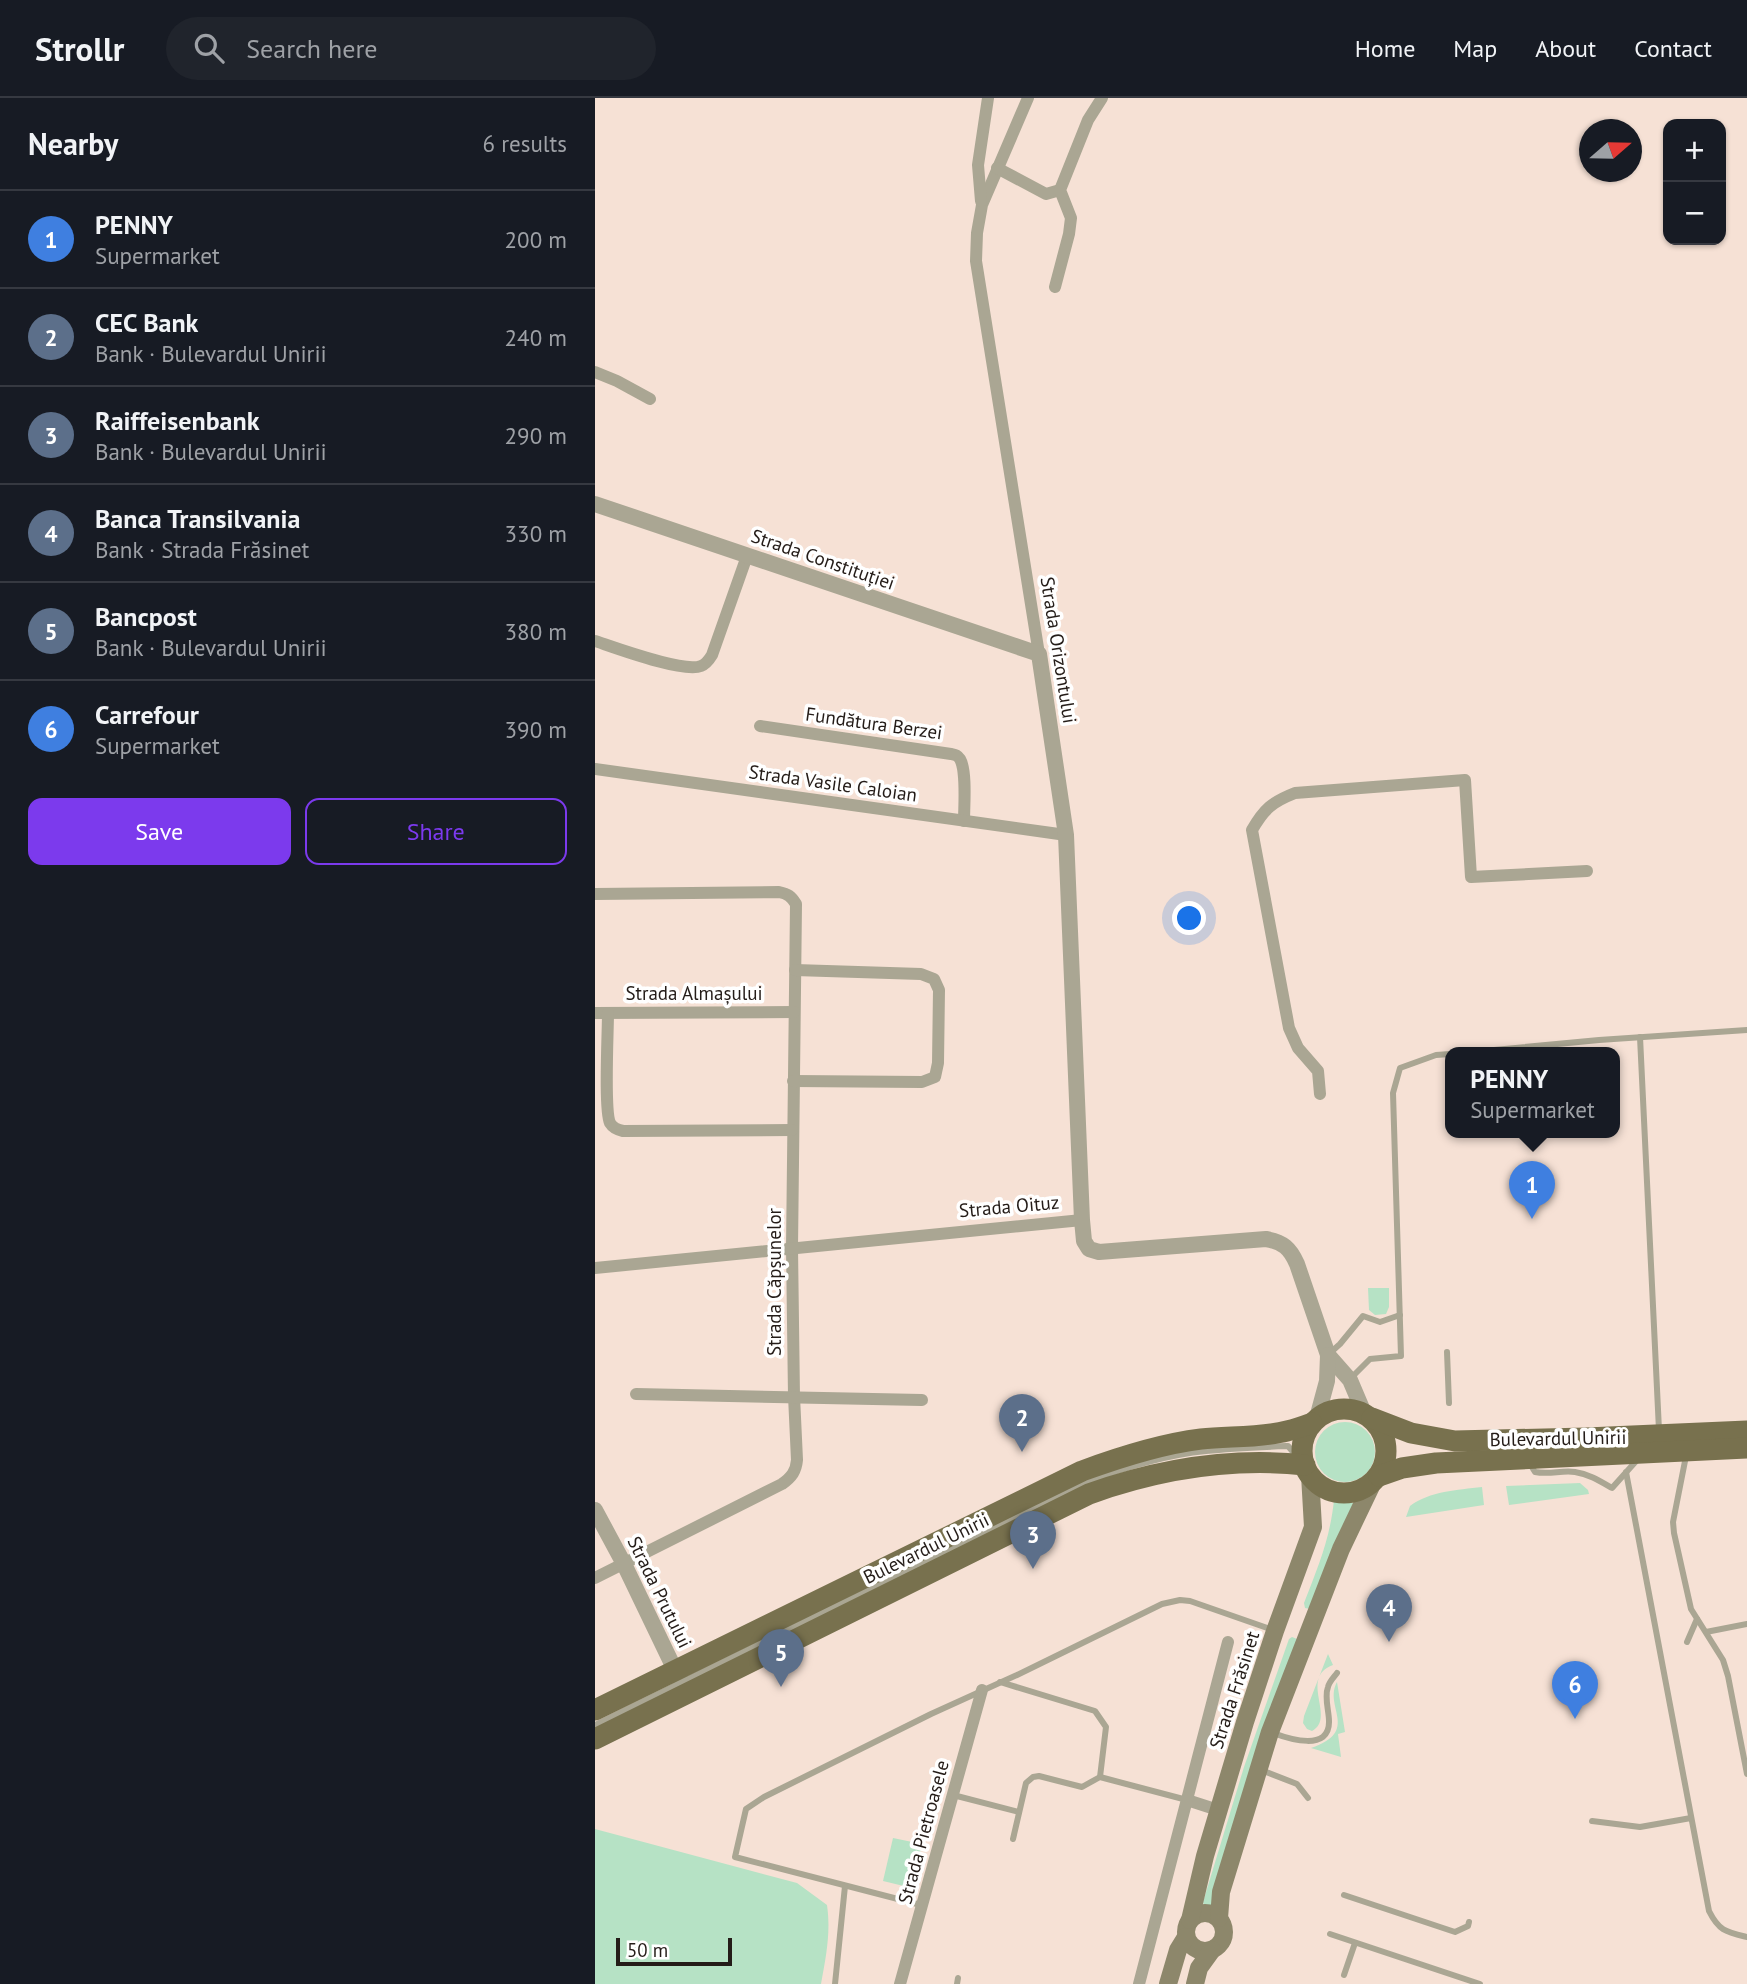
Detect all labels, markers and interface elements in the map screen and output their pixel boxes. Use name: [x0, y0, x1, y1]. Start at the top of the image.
search box: [166, 17, 656, 80]
text: Strollr: [35, 27, 124, 70]
icon: search: [190, 29, 228, 67]
text: Search here: [246, 32, 377, 65]
text: Home: [1355, 33, 1415, 64]
text: Map: [1453, 33, 1497, 64]
text: About: [1535, 33, 1596, 64]
text: Contact: [1634, 33, 1712, 64]
north arrow: [1579, 119, 1642, 182]
map controls: [1663, 119, 1726, 245]
button: +: [1663, 119, 1726, 182]
text: Nearby: [28, 124, 118, 163]
text: 6 results: [483, 129, 567, 158]
button: −: [1663, 182, 1726, 245]
text: PENNY: [95, 208, 173, 241]
text: 1: [44, 225, 58, 254]
text: 200 m: [505, 225, 567, 254]
text: Supermarket: [95, 241, 220, 270]
text: CEC Bank: [95, 306, 198, 339]
text: 2: [44, 323, 58, 352]
text: 240 m: [505, 323, 567, 352]
text: Bank · Bulevardul Unirii: [95, 339, 327, 368]
text: Raiffeisenbank: [95, 404, 259, 437]
text: 3: [44, 421, 58, 450]
text: 290 m: [505, 421, 567, 450]
text: Bank · Bulevardul Unirii: [95, 437, 327, 466]
text: Banca Transilvania: [95, 502, 300, 535]
text: 4: [44, 519, 58, 548]
text: 330 m: [505, 519, 567, 548]
street label: Strada Constituției: [748, 523, 898, 595]
text: Bank · Strada Frăsinet: [95, 535, 309, 564]
street label: Strada Orizontului: [1036, 575, 1082, 725]
text: Bancpost: [95, 600, 197, 633]
text: 5: [44, 617, 58, 646]
text: 380 m: [505, 617, 567, 646]
text: Bank · Bulevardul Unirii: [95, 633, 327, 662]
text: Carrefour: [95, 698, 199, 731]
street label: Fundătura Berzei: [804, 702, 944, 744]
text: 6: [44, 715, 58, 744]
text: 390 m: [505, 715, 567, 744]
text: Supermarket: [95, 731, 220, 760]
street label: Strada Vasile Caloian: [747, 759, 919, 807]
button: Save: [28, 798, 291, 865]
button: Share: [305, 798, 567, 865]
your location: [1172, 901, 1206, 935]
street label: Strada Almașului: [625, 981, 763, 1005]
popup: [1445, 1047, 1620, 1138]
text: PENNY: [1470, 1062, 1548, 1095]
text: Supermarket: [1470, 1095, 1595, 1124]
pin: 1: [1509, 1161, 1555, 1219]
street label: Strada Oituz: [958, 1190, 1060, 1222]
street label: Strada Căpșunelor: [762, 1207, 786, 1356]
pin: 2: [999, 1394, 1045, 1452]
street label: Bulevardul Unirii: [1489, 1425, 1627, 1451]
street label: Bulevardul Unirii: [859, 1507, 993, 1589]
pin: 3: [1010, 1511, 1056, 1569]
street label: Strada Prutului: [623, 1532, 697, 1652]
pin: 4: [1366, 1584, 1412, 1642]
street label: Strada Frăsinet: [1204, 1628, 1264, 1752]
pin: 5: [758, 1629, 804, 1687]
pin: 6: [1552, 1661, 1598, 1719]
street label: Strada Pietroasele: [892, 1757, 954, 1907]
scale bar: [616, 1935, 731, 1967]
text: 50 m: [627, 1938, 668, 1962]

